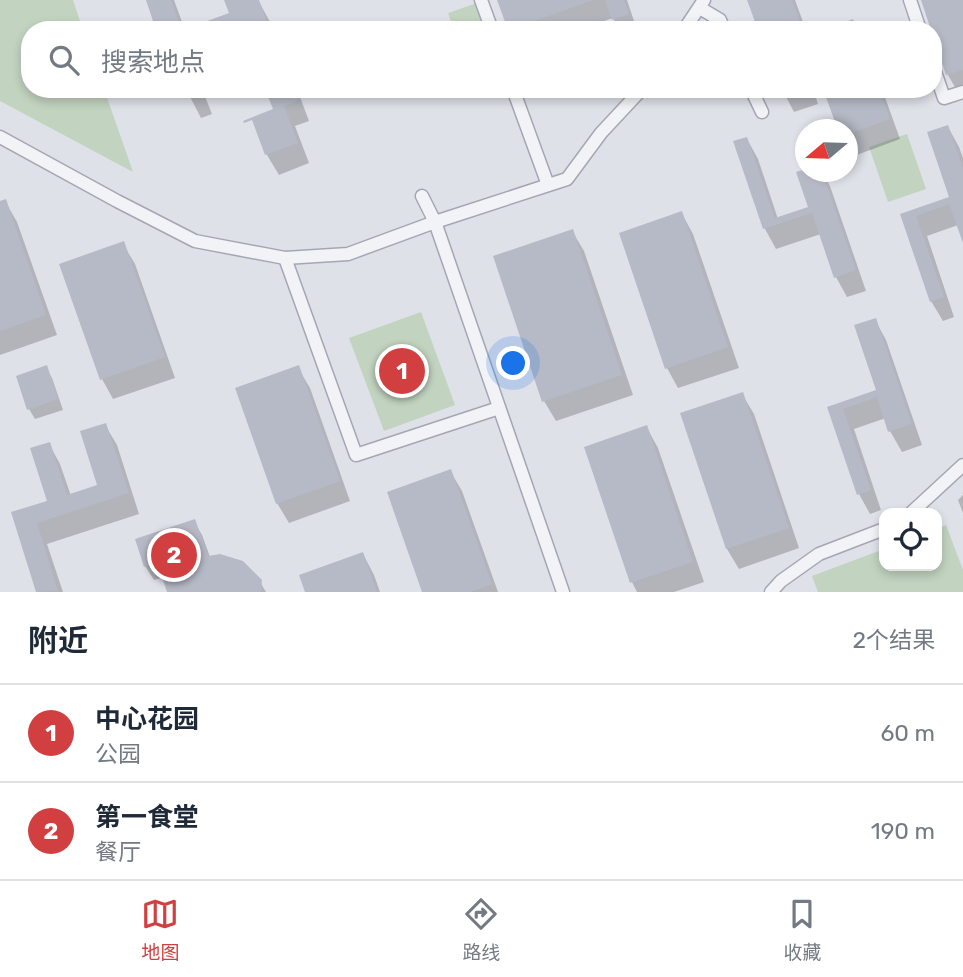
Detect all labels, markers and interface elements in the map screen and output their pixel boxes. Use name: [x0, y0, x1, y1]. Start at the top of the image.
search box: [21, 21, 942, 98]
icon: search: [45, 41, 83, 79]
text: 搜索地点: [101, 47, 205, 78]
north arrow: [795, 119, 858, 182]
pin: 1: [379, 345, 425, 397]
your location: [496, 346, 530, 380]
map controls: [879, 508, 942, 571]
button: locate: [879, 508, 942, 571]
pin: 2: [151, 529, 197, 581]
text: 附近: [28, 623, 88, 659]
text: 2个结果: [852, 626, 935, 654]
text: 中心花园: [95, 704, 199, 735]
text: 1: [45, 719, 57, 747]
text: 60 m: [880, 719, 935, 747]
text: 公园: [95, 740, 141, 768]
text: 第一食堂: [95, 802, 199, 833]
text: 2: [44, 817, 58, 845]
text: 190 m: [871, 817, 935, 845]
text: 餐厅: [95, 838, 141, 866]
tab: 地图: [141, 895, 180, 964]
tab: 路线: [462, 895, 501, 964]
tab: 收藏: [783, 895, 822, 964]

